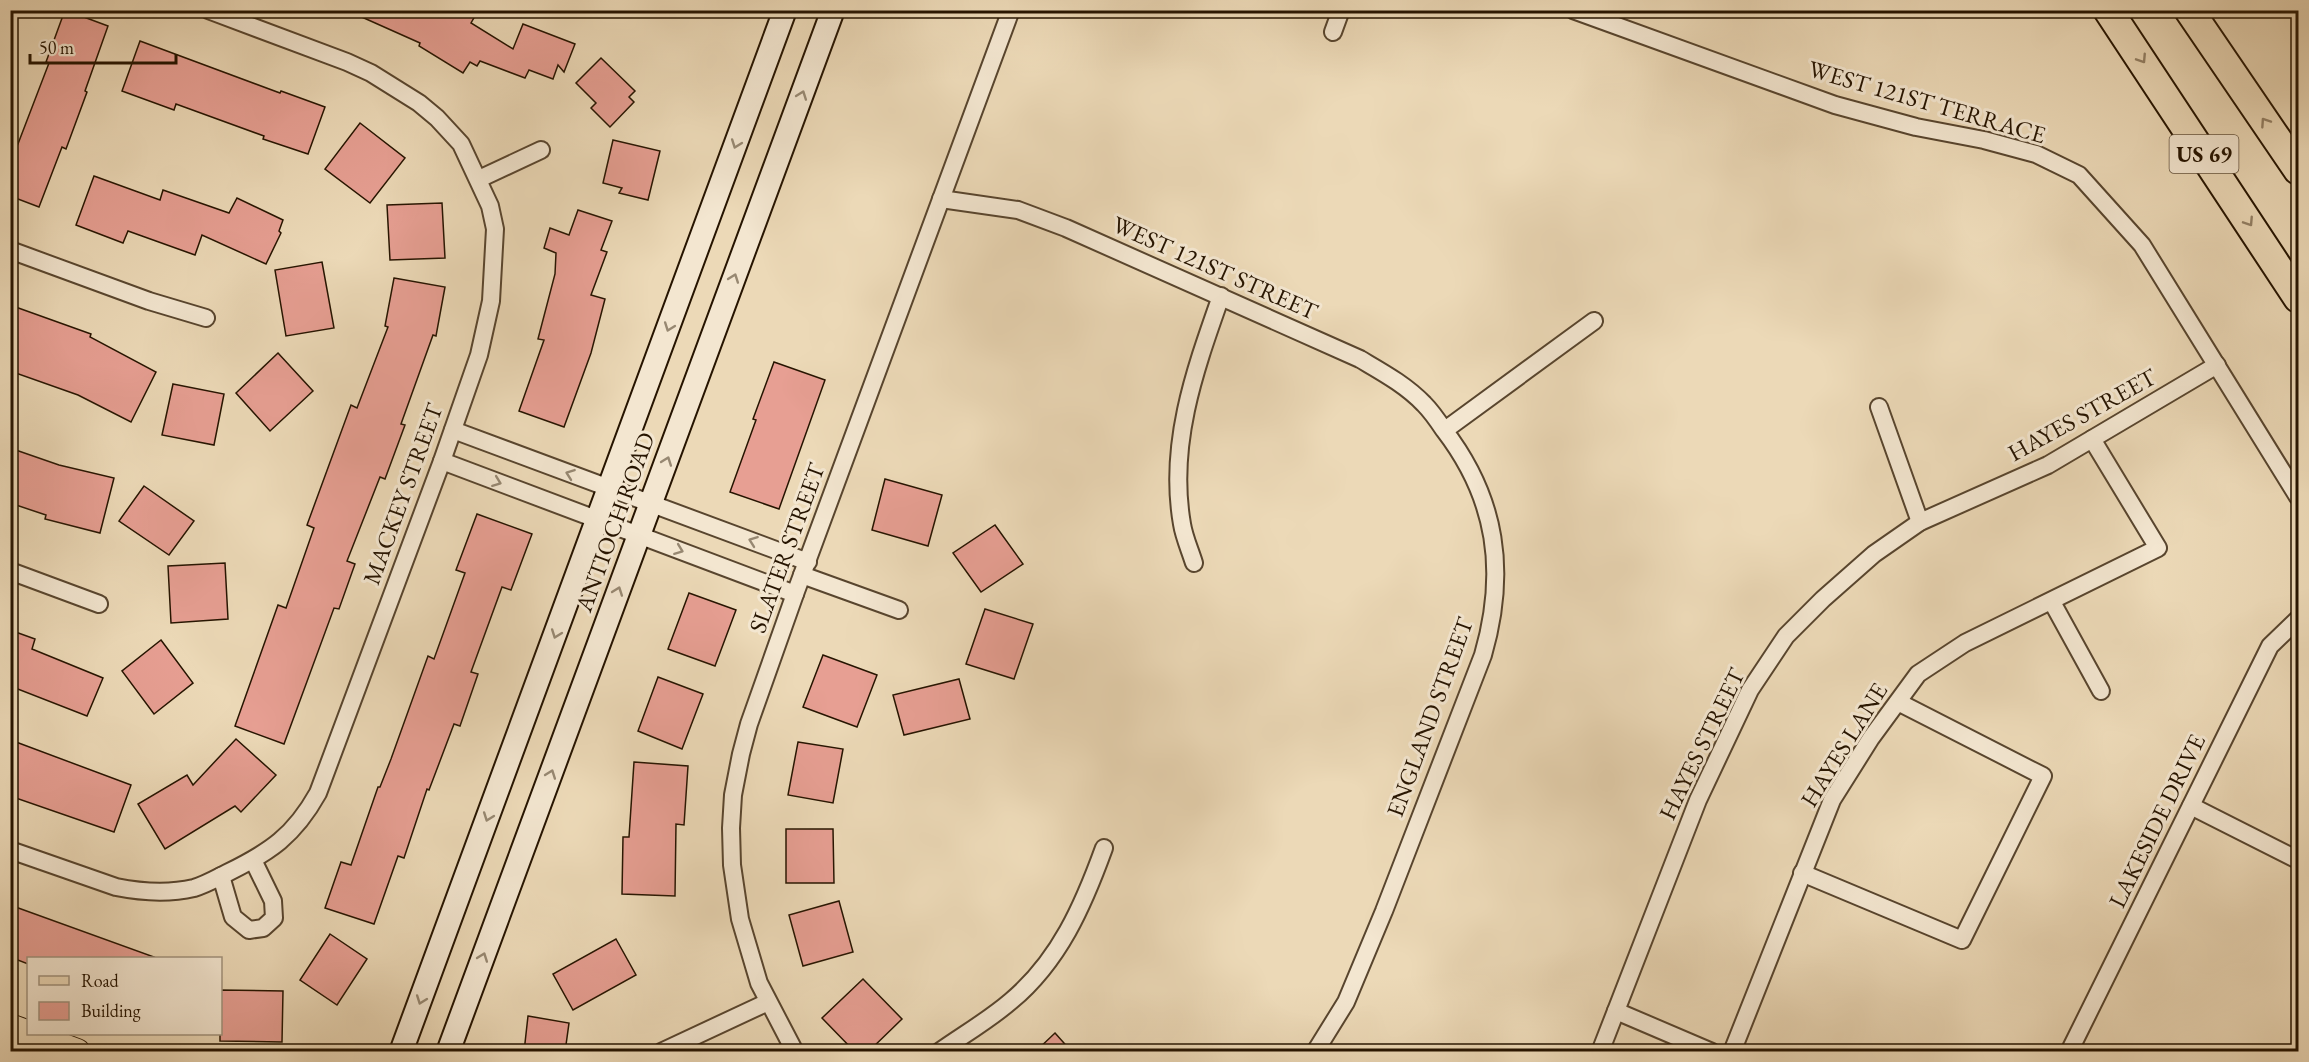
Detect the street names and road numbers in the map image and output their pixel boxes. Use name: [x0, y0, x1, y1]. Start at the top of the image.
street label: WEST 121ST TERRACE: [1805, 53, 2049, 150]
road number: US 69: [2170, 135, 2238, 173]
street label: WEST 121ST STREET: [1108, 208, 1324, 327]
street label: HAYES STREET: [2002, 361, 2162, 468]
street label: MACKEY STREET: [355, 398, 450, 589]
street label: ANTIOCH ROAD: [567, 428, 661, 617]
street label: SLATER STREET: [741, 458, 832, 637]
street label: ENGLAND STREET: [1379, 612, 1480, 821]
street label: HAYES STREET: [1651, 662, 1752, 825]
street label: HAYES LANE: [1793, 677, 1894, 813]
street label: LAKESIDE DRIVE: [2101, 729, 2212, 913]

